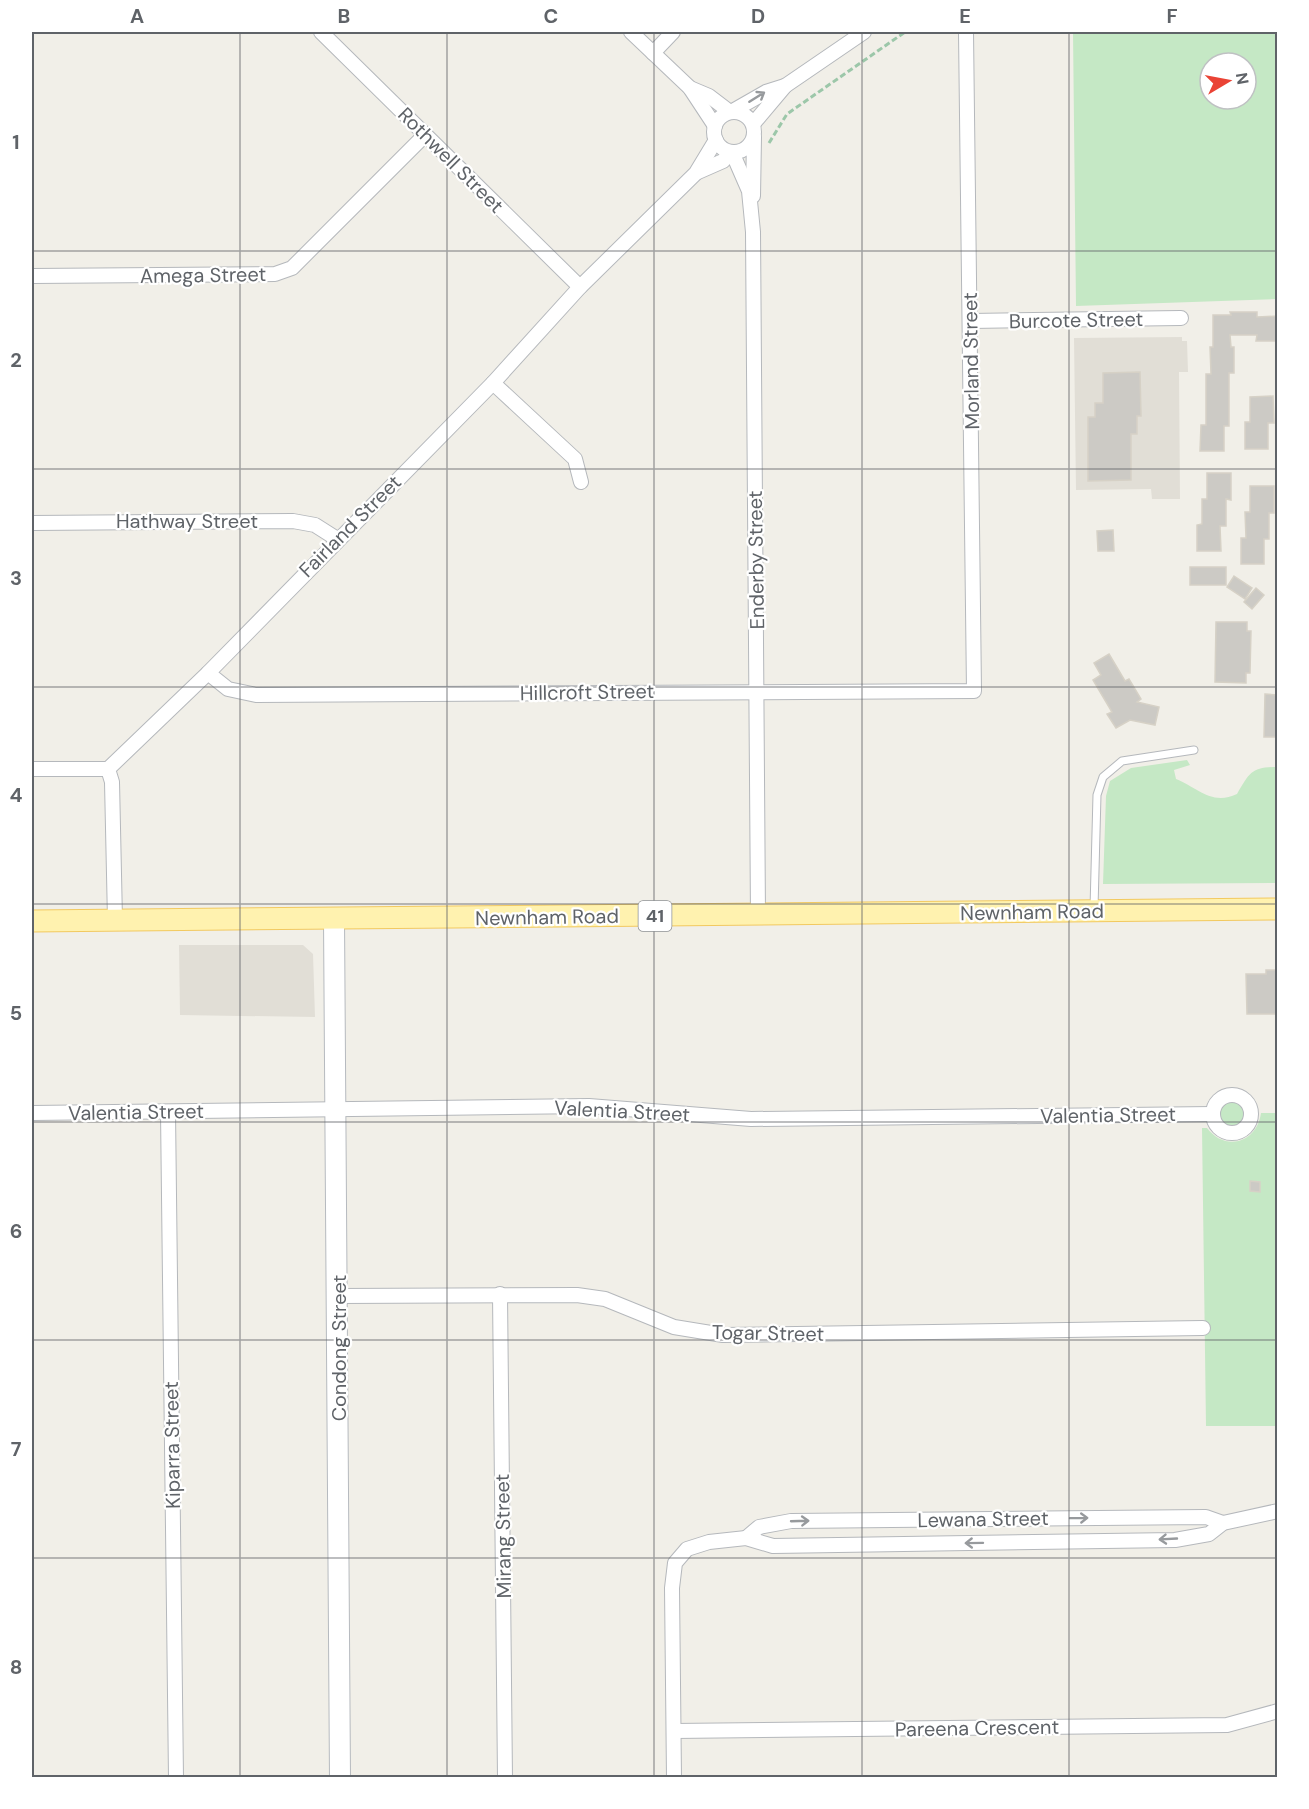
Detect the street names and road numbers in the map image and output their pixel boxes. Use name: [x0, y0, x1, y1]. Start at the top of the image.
street label: Rothwell Street: [393, 102, 510, 219]
street label: Amega Street: [140, 261, 267, 289]
street label: Morland Street: [957, 292, 985, 430]
street label: Burcote Street: [1009, 306, 1144, 334]
street label: Fairland Street: [293, 469, 407, 583]
street label: Enderby Street: [742, 490, 770, 630]
street label: Hathway Street: [116, 508, 258, 534]
street label: Hillcroft Street: [520, 678, 655, 706]
street label: Newnham Road: [960, 898, 1104, 926]
road number: 41: [638, 901, 672, 931]
street label: Newnham Road: [475, 903, 619, 931]
street label: Valentia Street: [553, 1094, 691, 1128]
street label: Valentia Street: [68, 1098, 204, 1126]
street label: Valentia Street: [1040, 1101, 1176, 1129]
street label: Condong Street: [326, 1274, 352, 1421]
street label: Togar Street: [712, 1319, 825, 1347]
street label: Kiparra Street: [158, 1381, 186, 1509]
street label: Mirang Street: [489, 1473, 517, 1598]
street label: Lewana Street: [917, 1505, 1049, 1533]
street label: Pareena Crescent: [895, 1714, 1060, 1742]

